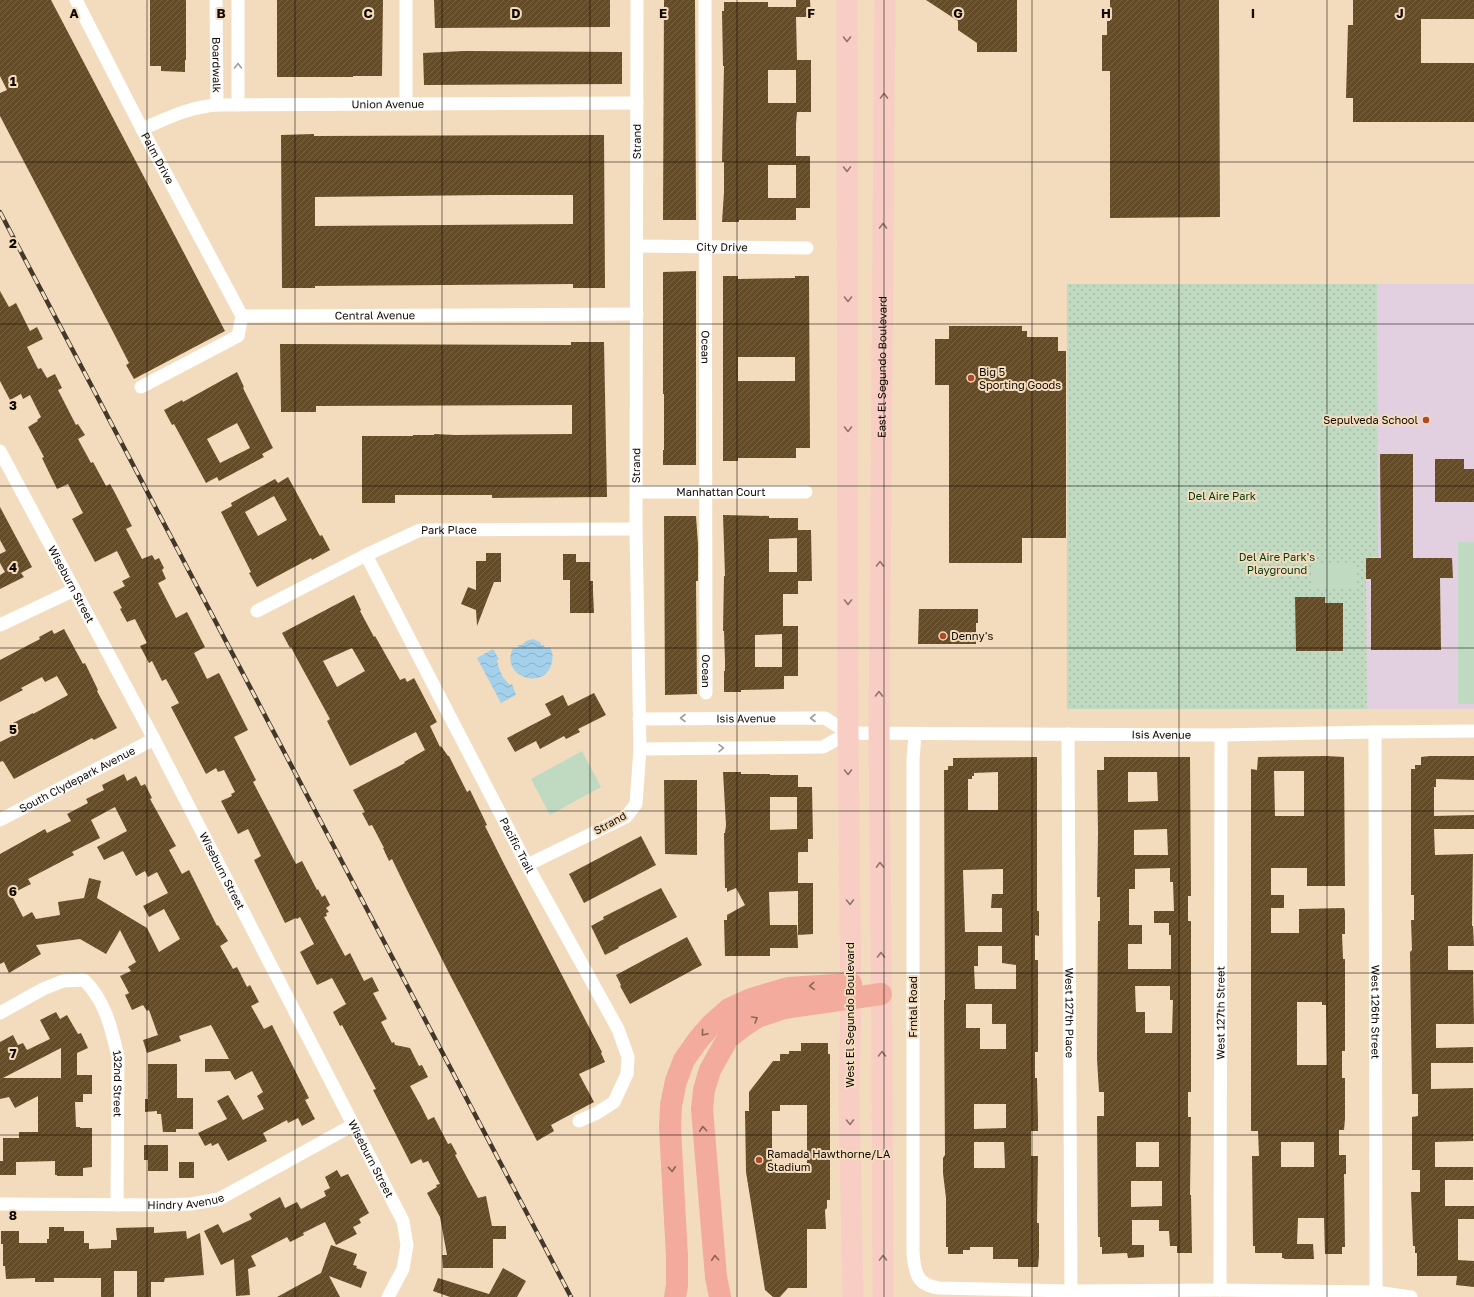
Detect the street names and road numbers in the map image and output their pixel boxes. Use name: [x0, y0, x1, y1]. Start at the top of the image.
street label: Boardwalk: [210, 37, 224, 93]
street label: Union Avenue: [351, 97, 424, 110]
street label: Strand: [630, 124, 643, 159]
street label: Palm Drive: [139, 130, 177, 186]
street label: City Drive: [696, 240, 748, 253]
street label: East El Segundo Boulevard: [874, 296, 889, 438]
street label: Central Avenue: [335, 308, 415, 322]
street label: Ocean: [699, 330, 713, 364]
street label: Strand: [629, 448, 642, 483]
street label: Manhattan Court: [676, 485, 766, 498]
street label: Park Place: [421, 523, 477, 536]
street label: Wiseburn Street: [46, 543, 98, 625]
street label: Ocean: [700, 654, 713, 688]
street label: Isis Avenue: [716, 711, 776, 725]
street label: Isis Avenue: [1131, 728, 1191, 741]
street label: South Clydepark Avenue: [17, 743, 137, 815]
street label: Strand: [591, 808, 628, 837]
street label: Pacific Trail: [497, 815, 537, 875]
street label: Wiseburn Street: [197, 830, 248, 912]
street label: West El Segundo Boulevard: [843, 942, 856, 1088]
street label: West 126th Street: [1369, 965, 1383, 1059]
street label: West 127th Street: [1213, 966, 1227, 1060]
street label: West 127th Place: [1063, 968, 1077, 1058]
street label: Frntal Road: [906, 976, 919, 1038]
street label: 132nd Street: [111, 1049, 125, 1117]
street label: Wiseburn Street: [346, 1117, 397, 1199]
street label: Hindry Avenue: [147, 1190, 226, 1211]

